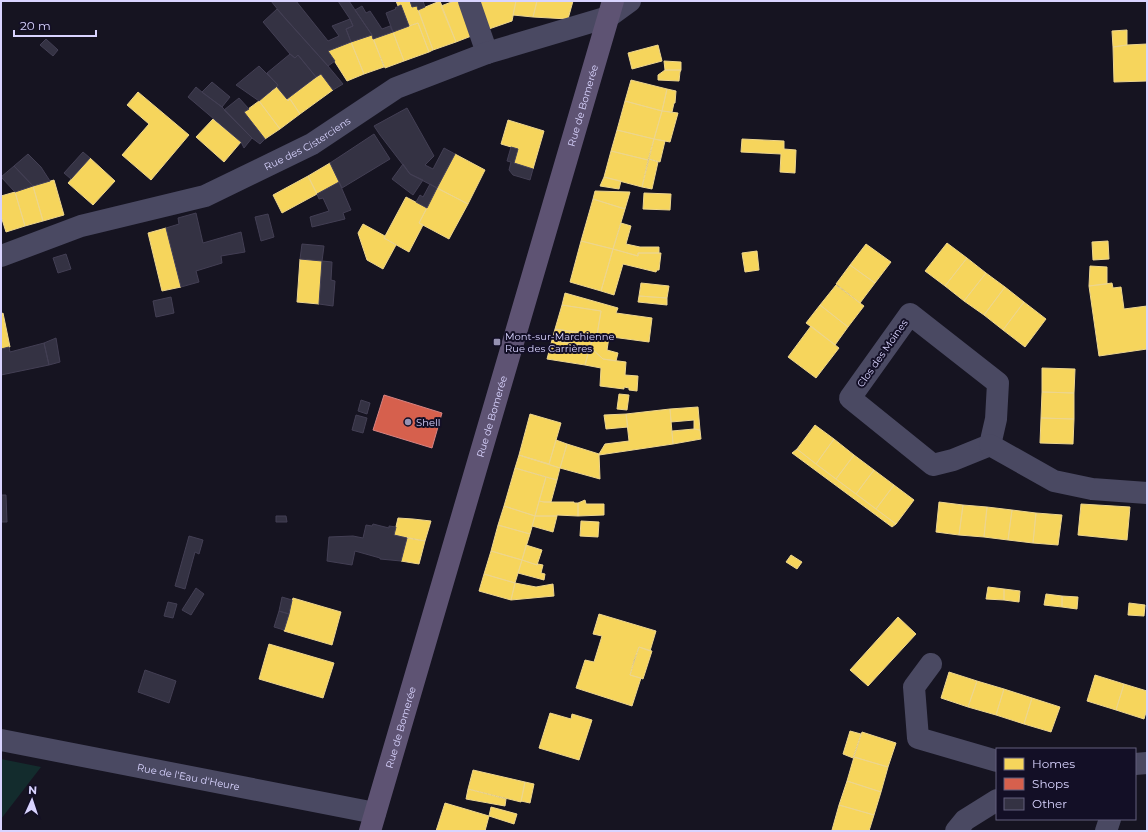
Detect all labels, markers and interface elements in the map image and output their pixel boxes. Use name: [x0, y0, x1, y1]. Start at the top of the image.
scale bar: [14, 12, 96, 38]
text: 20 m: [20, 18, 51, 33]
street label: Rue de Bomerée: [565, 63, 601, 148]
street label: Rue des Cisterciens: [262, 114, 353, 173]
street label: Clos des Moines: [854, 317, 911, 390]
place label: Mont-sur-Marchienne Rue des Carrières: [505, 330, 615, 355]
marker: Mont-sur-Marchienne Rue des Carrières: [492, 337, 502, 347]
street label: Rue de Bomerée: [474, 374, 510, 459]
place label: Shell: [416, 416, 440, 429]
marker: Shell: [403, 417, 413, 427]
street label: Rue de Bomerée: [383, 685, 419, 770]
legend: [996, 748, 1136, 820]
text: Homes: [1032, 756, 1075, 771]
street label: Rue de l'Eau d'Heure: [136, 761, 241, 793]
text: Shops: [1032, 776, 1069, 791]
north arrow: [12, 780, 52, 820]
text: N: [28, 783, 37, 797]
text: Other: [1032, 796, 1067, 811]

